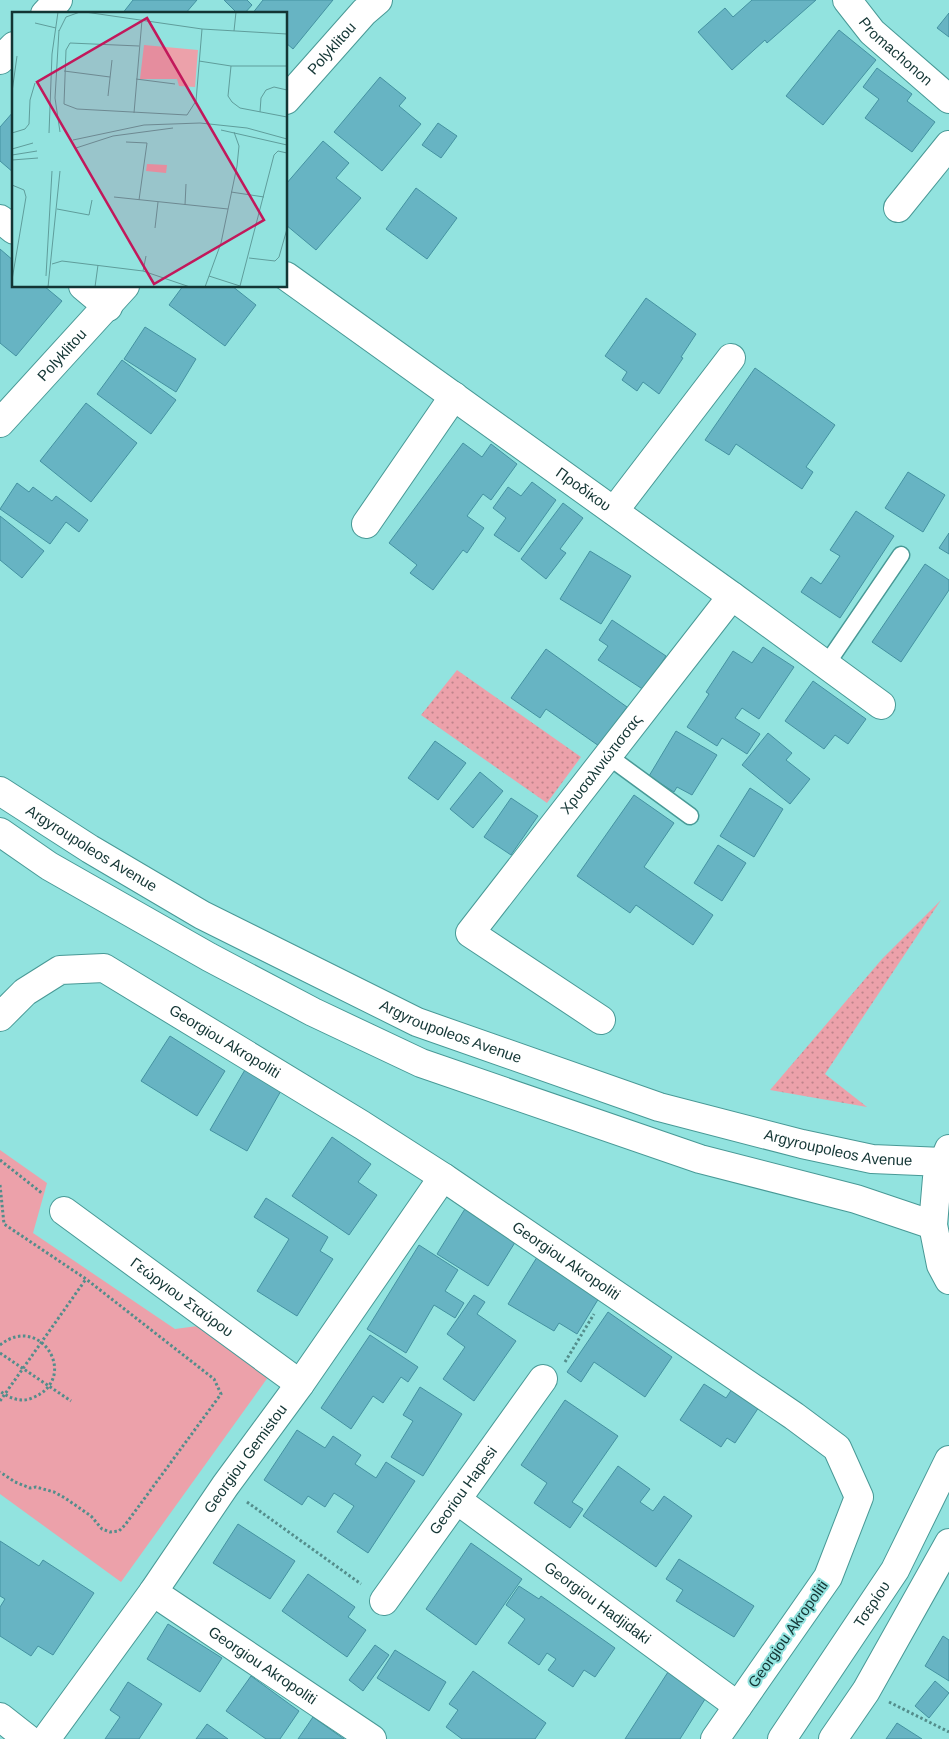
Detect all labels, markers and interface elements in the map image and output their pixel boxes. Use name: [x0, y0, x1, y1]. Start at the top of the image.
inset map: [12, 12, 288, 288]
street label: Promachonon: [856, 14, 936, 89]
street label: Polyklitou: [304, 18, 359, 78]
street label: Polyklitou: [34, 325, 90, 384]
street label: Προδίκου: [553, 464, 614, 514]
street label: Χρυσαλινιώτισσας: [557, 711, 645, 817]
street label: Argyroupoleos Avenue: [23, 801, 160, 895]
street label: Argyroupoleos Avenue: [377, 996, 524, 1066]
street label: Georgiou Akropoliti: [166, 1001, 284, 1081]
street label: Argyroupoleos Avenue: [762, 1126, 913, 1169]
street label: Georgiou Akropoliti: [509, 1218, 624, 1303]
street label: Γεώργιου Σταύρου: [127, 1254, 237, 1340]
street label: Georgiou Gemistou: [200, 1401, 290, 1516]
street label: Georiou Hapesi: [426, 1443, 500, 1537]
street label: Georgiou Hadjidaki: [541, 1558, 654, 1647]
street label: Georgiou Akropoliti: [744, 1577, 831, 1691]
street label: Τσερίου: [850, 1578, 893, 1630]
street label: Georgiou Akropoliti: [205, 1623, 320, 1708]

